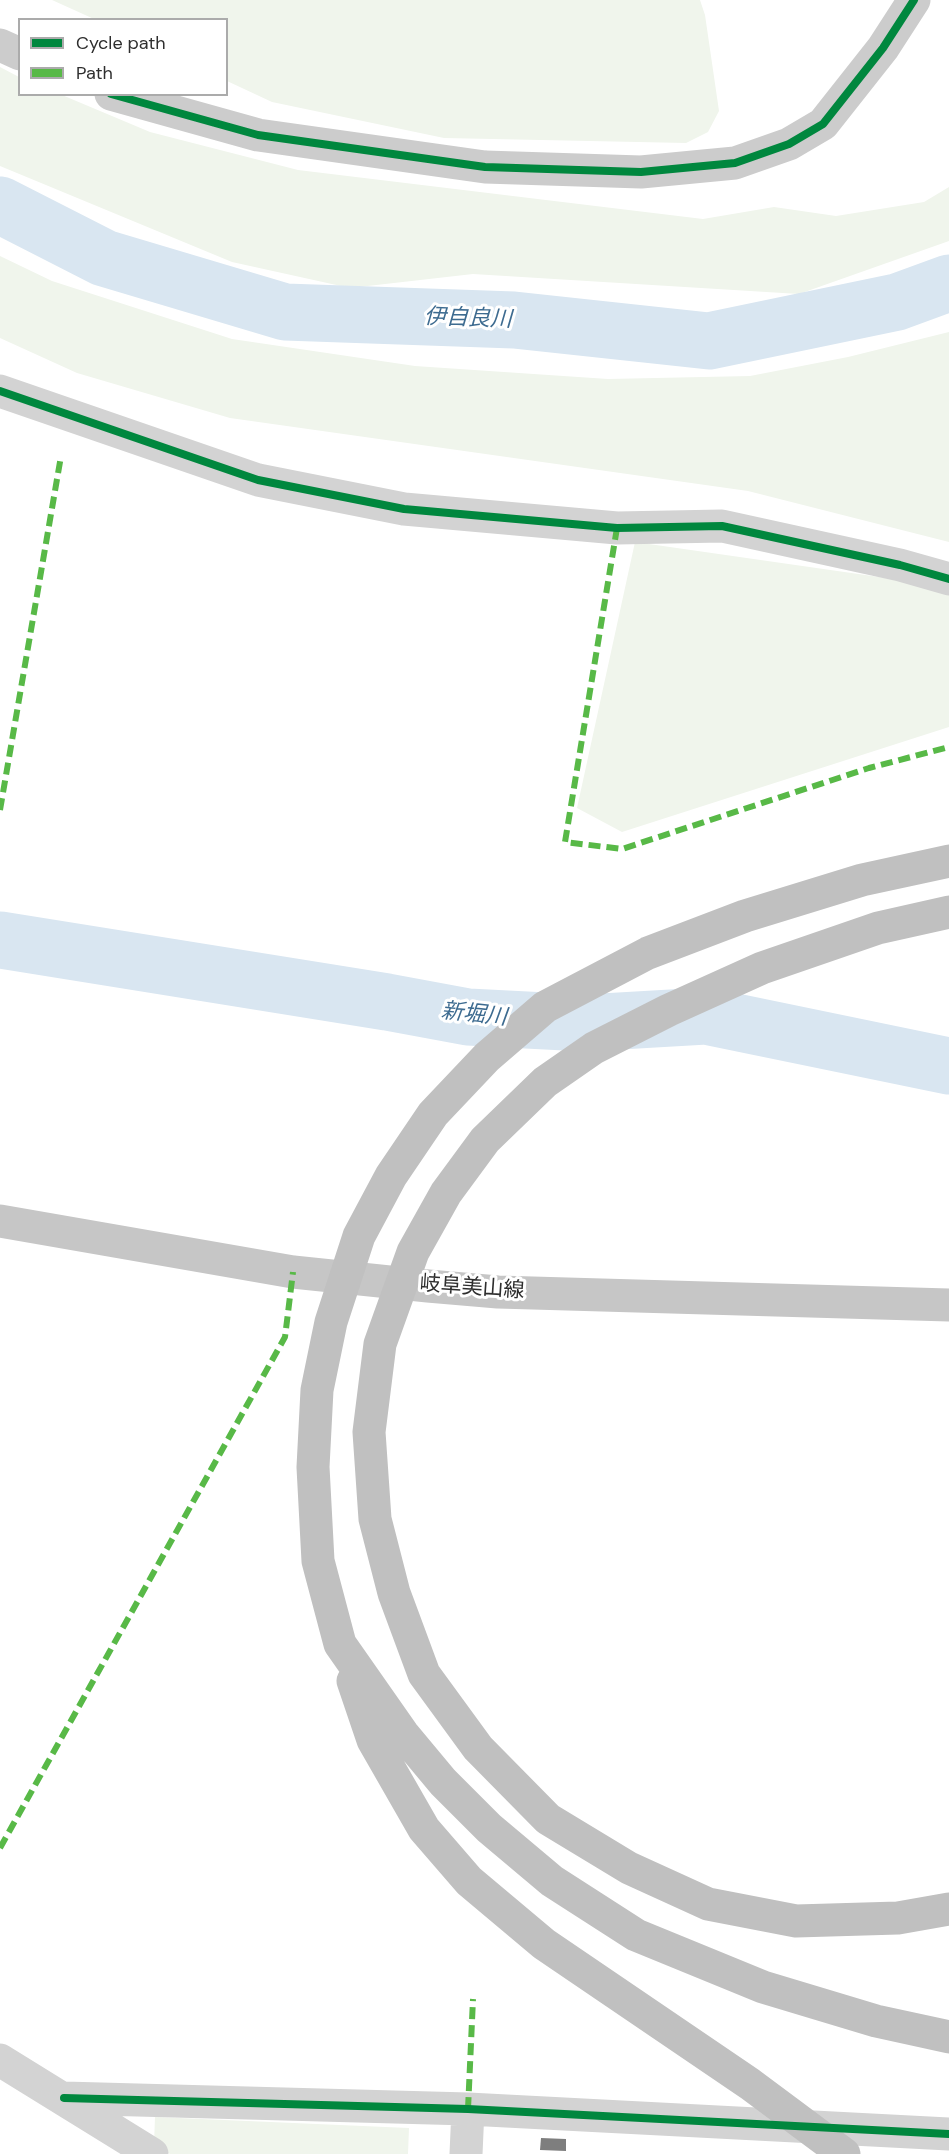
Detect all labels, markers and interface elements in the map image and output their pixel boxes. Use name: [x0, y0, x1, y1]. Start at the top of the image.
legend: [18, 18, 228, 96]
text: Cycle path: [76, 31, 166, 55]
text: Path: [76, 61, 113, 85]
water label: 伊自良川: [424, 304, 512, 334]
water label: 新堀川: [440, 998, 508, 1032]
street label: 岐阜美山線: [419, 1272, 525, 1304]

